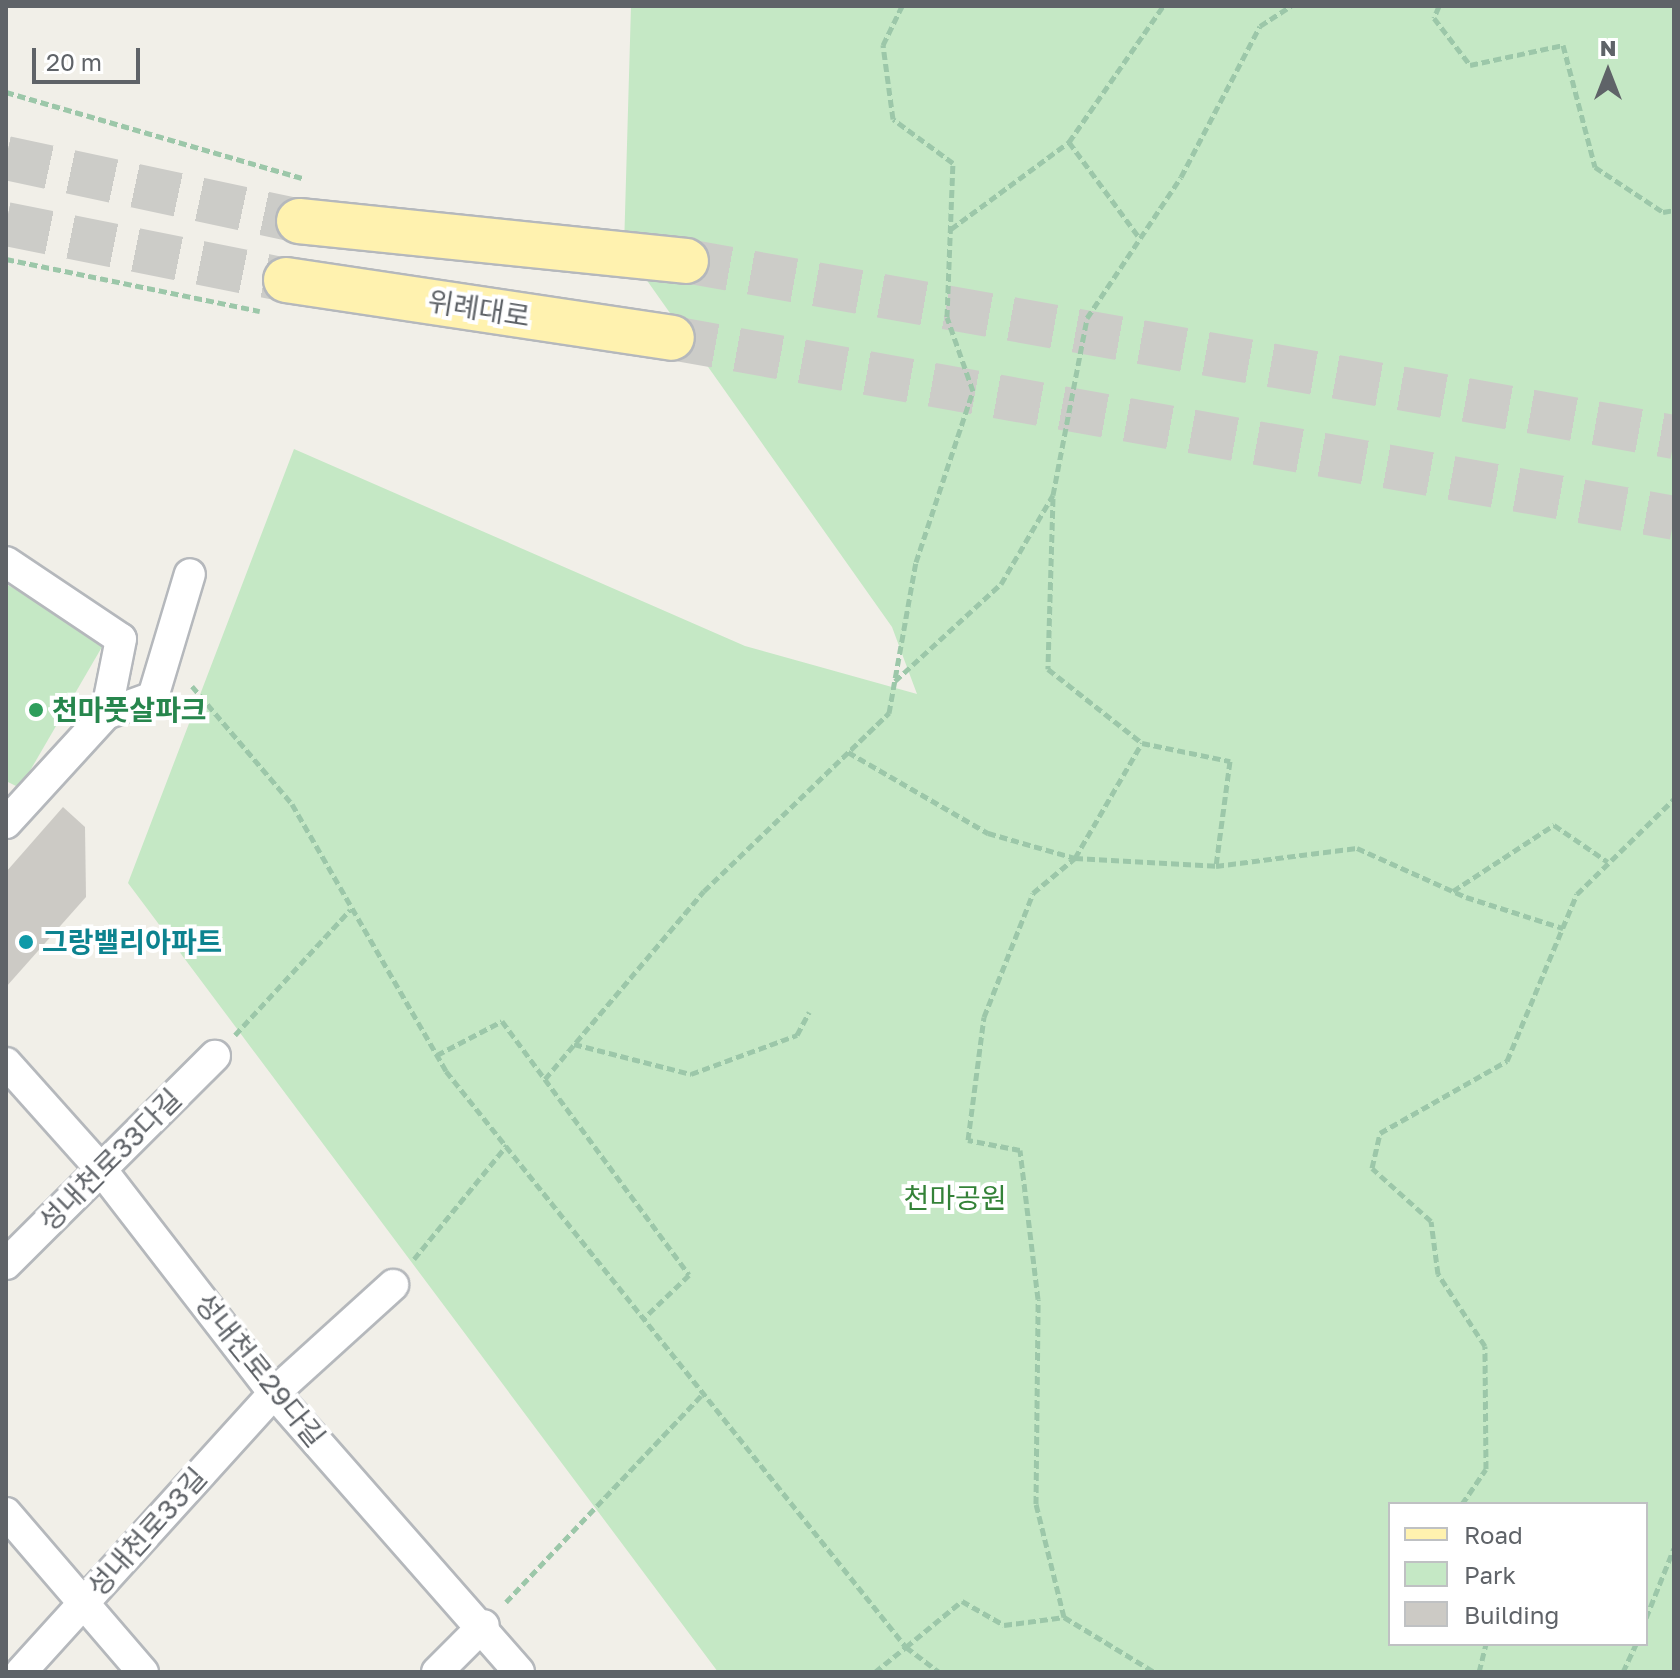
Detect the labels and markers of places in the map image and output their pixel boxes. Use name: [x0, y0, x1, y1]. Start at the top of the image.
place label: 천마풋살파크: [52, 693, 207, 727]
marker: 천마풋살파크: [27, 701, 45, 719]
place label: 그랑밸리아파트: [42, 925, 222, 959]
marker: 그랑밸리아파트: [17, 933, 35, 951]

